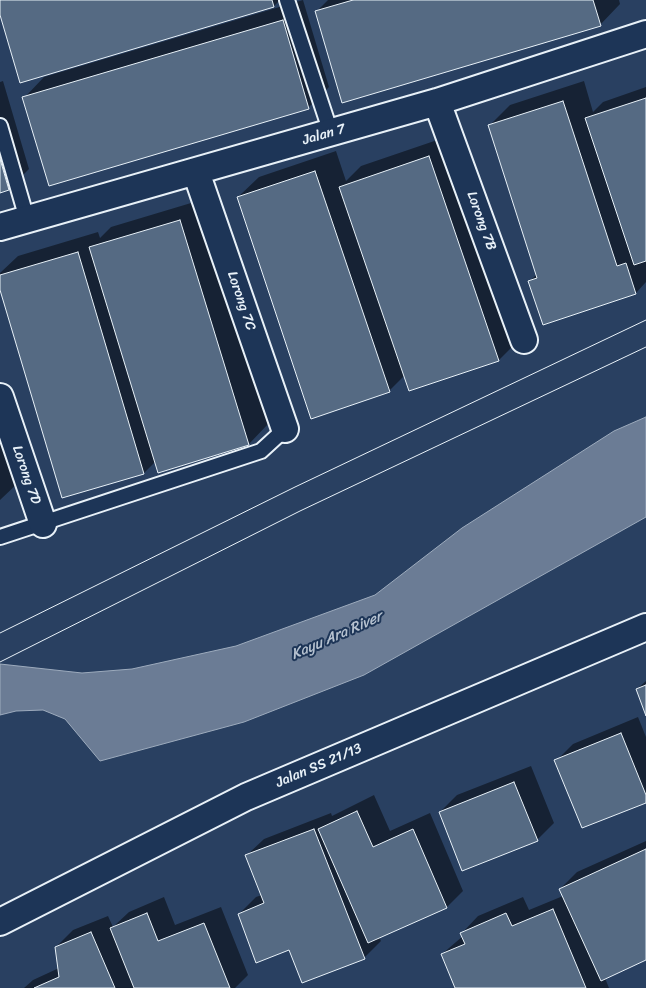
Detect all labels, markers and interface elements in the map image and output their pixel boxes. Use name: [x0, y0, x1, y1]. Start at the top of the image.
street label: Jalan 7: [301, 121, 347, 149]
street label: Lorong 7B: [463, 189, 499, 253]
street label: Lorong 7C: [223, 269, 259, 333]
street label: Lorong 7D: [8, 443, 44, 507]
water label: Kayu Ara River: [289, 608, 385, 664]
street label: Jalan SS 21/13: [273, 740, 365, 792]

